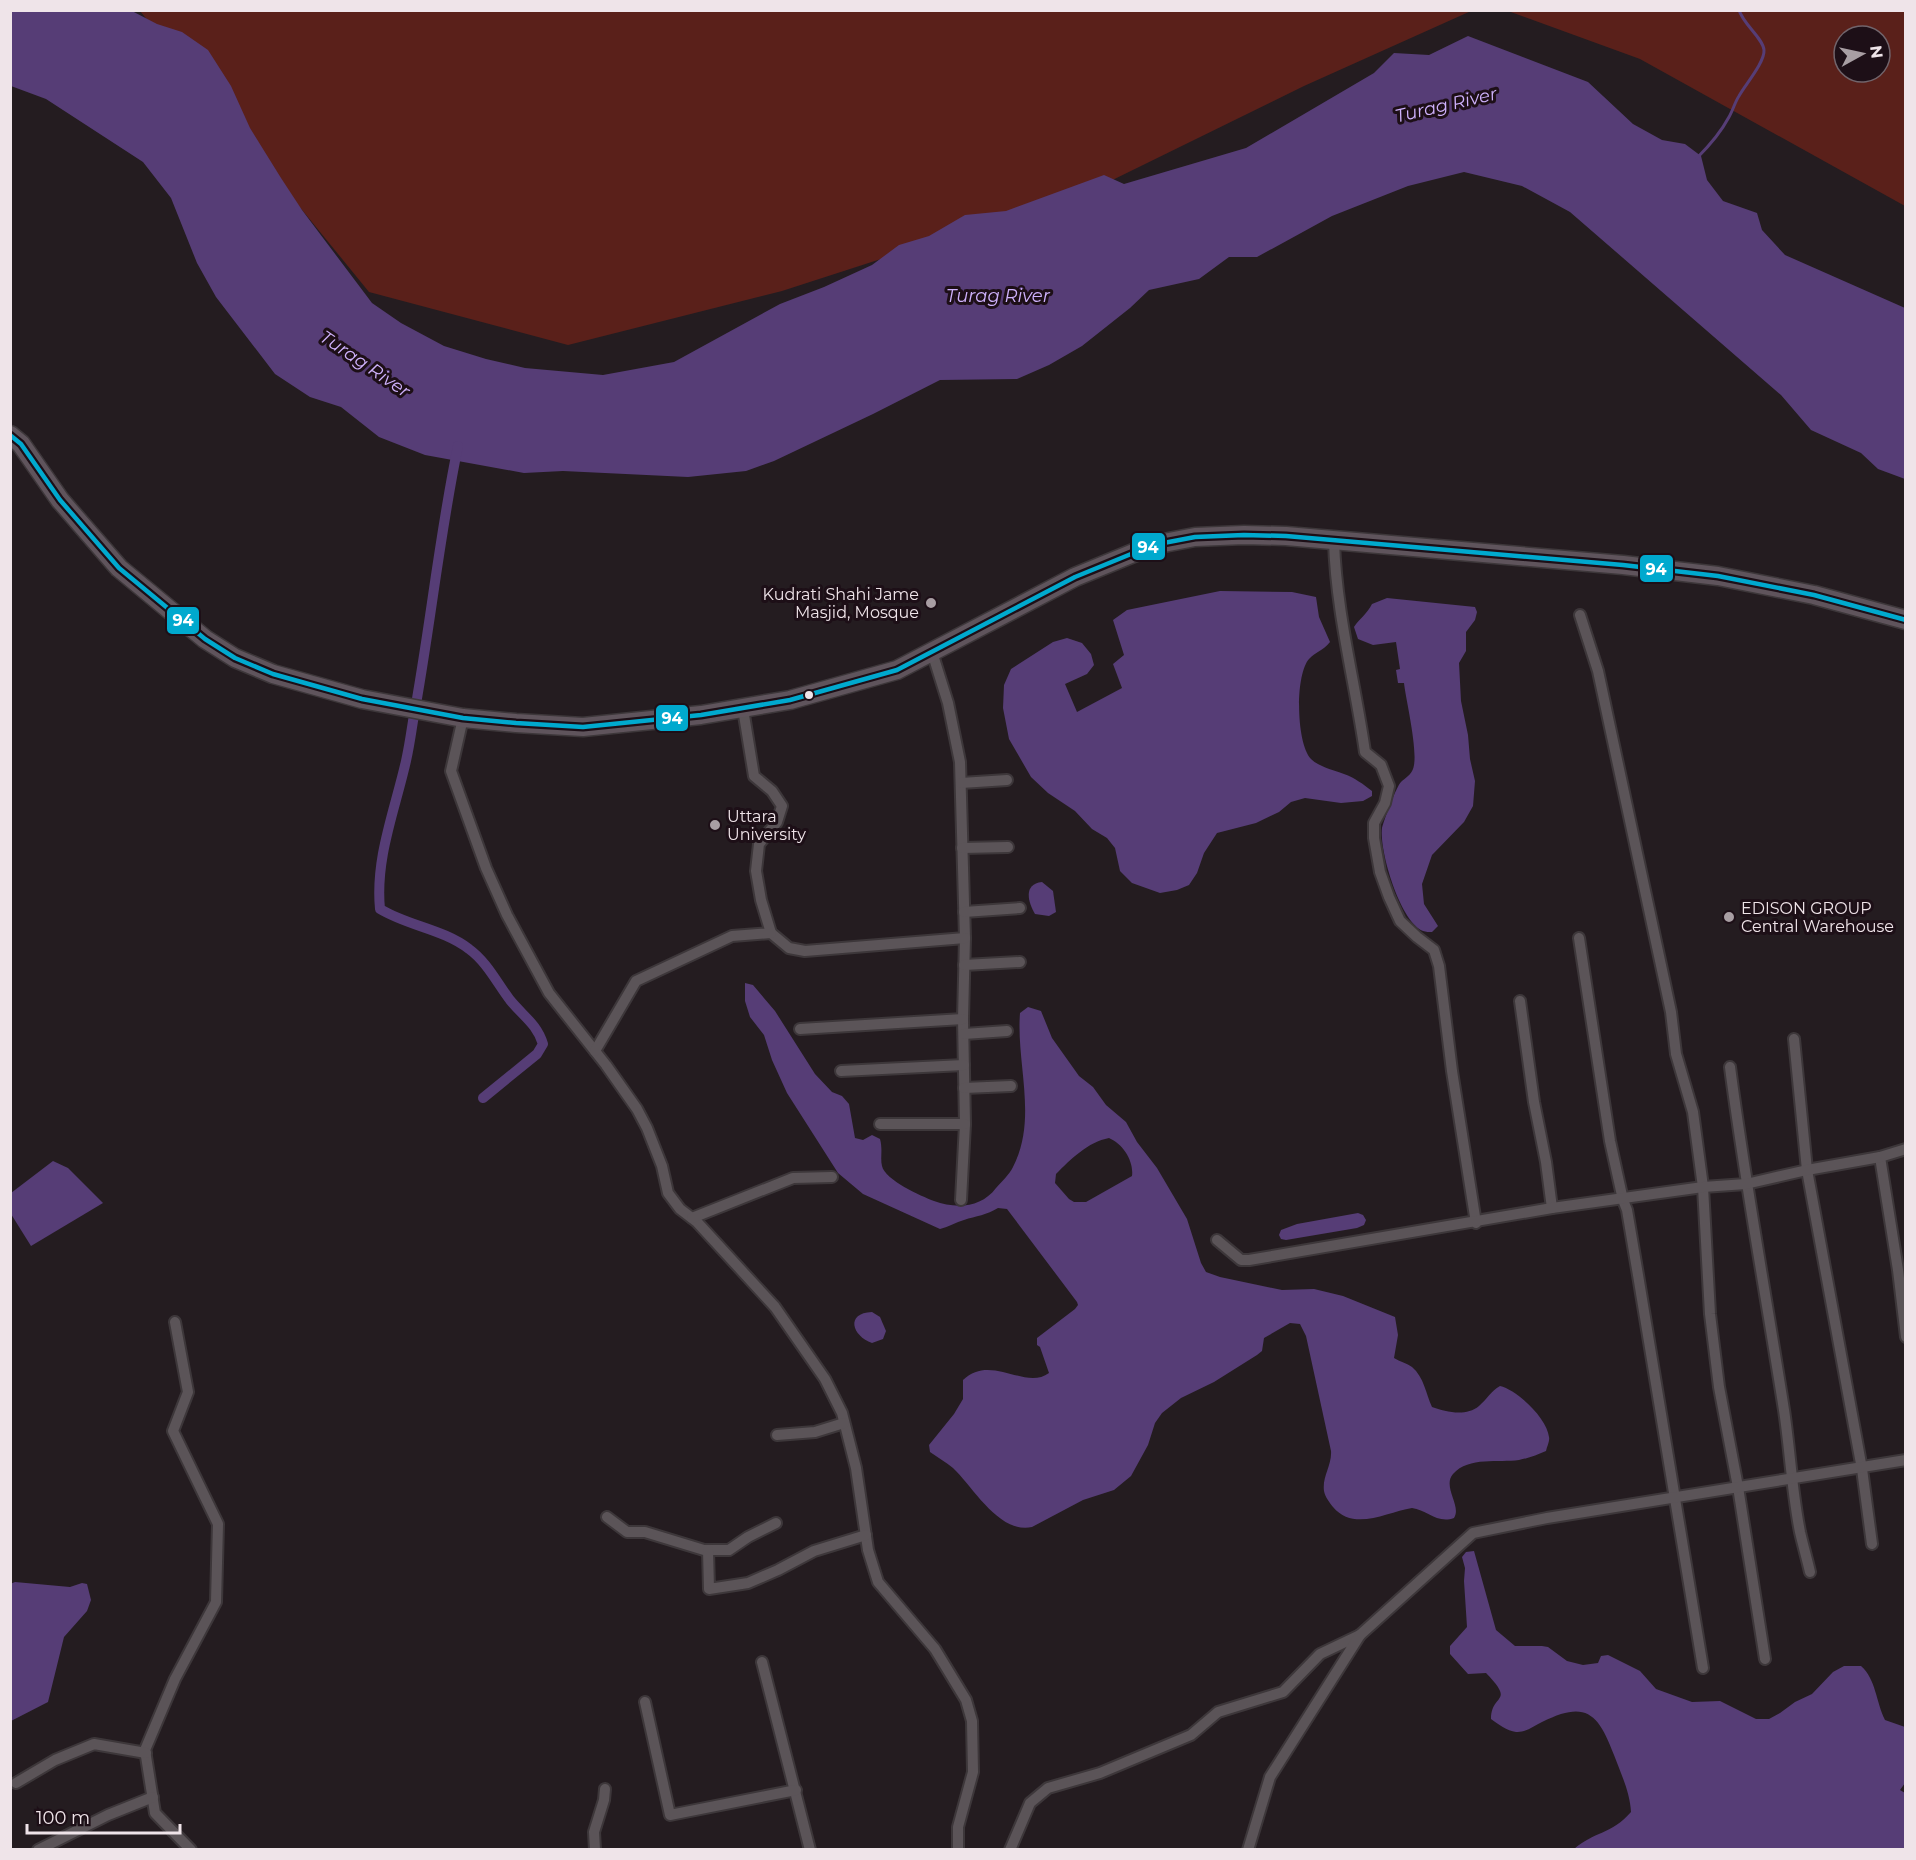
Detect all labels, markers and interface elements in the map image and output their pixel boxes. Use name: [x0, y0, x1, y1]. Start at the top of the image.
north arrow: [1832, 24, 1892, 84]
text: N: [1866, 44, 1887, 60]
water label: Turag River: [1393, 82, 1500, 127]
water label: Turag River: [946, 285, 1051, 307]
water label: Turag River: [316, 326, 415, 403]
line badge: 94: [1131, 532, 1166, 561]
text: 94: [1137, 538, 1159, 557]
line badge: 94: [1639, 554, 1674, 583]
text: 94: [1645, 560, 1667, 579]
place label: Kudrati Shahi Jame Masjid, Mosque: [763, 585, 919, 622]
marker: Kudrati Shahi Jame Masjid, Mosque: [924, 596, 938, 610]
line badge: 94: [166, 606, 200, 635]
text: 94: [172, 611, 194, 630]
unlabelled marker: [803, 689, 815, 701]
line badge: 94: [655, 704, 689, 732]
text: 94: [661, 709, 683, 728]
place label: Uttara University: [727, 807, 806, 844]
marker: Uttara University: [708, 818, 722, 832]
place label: EDISON GROUP Central Warehouse: [1741, 899, 1894, 936]
marker: EDISON GROUP Central Warehouse: [1722, 910, 1736, 924]
scale bar: [27, 1797, 180, 1835]
text: 100 m: [36, 1807, 90, 1829]

